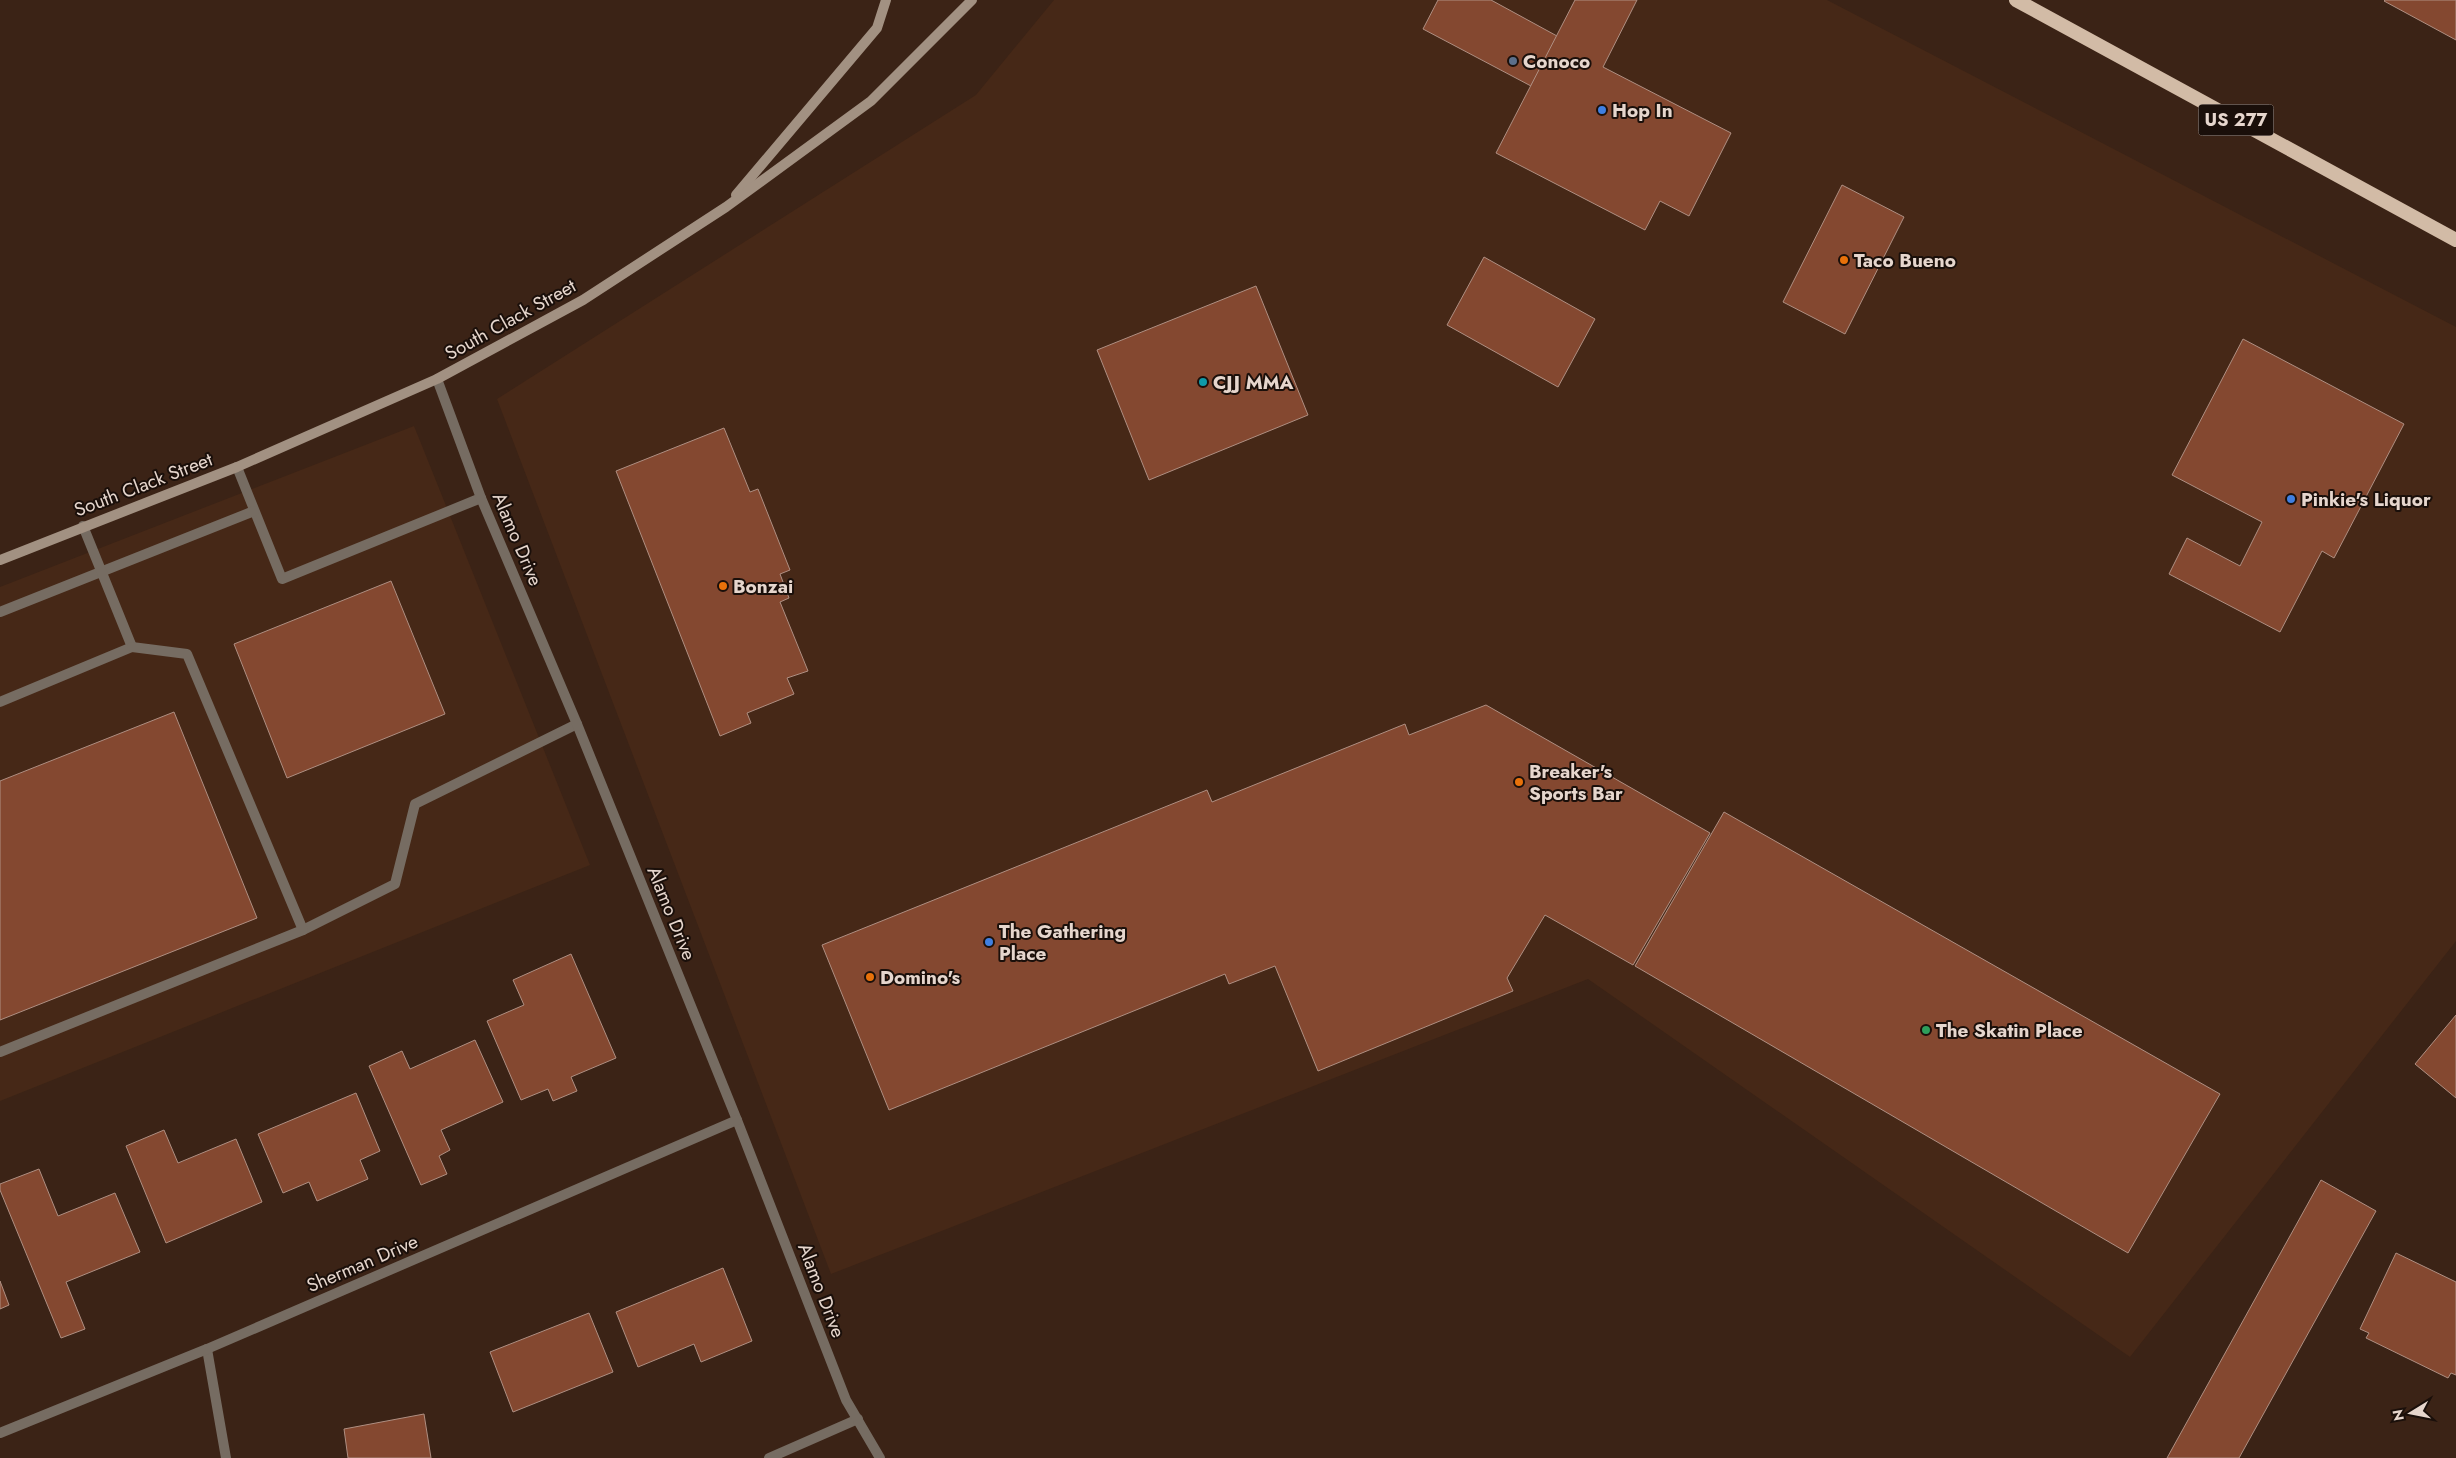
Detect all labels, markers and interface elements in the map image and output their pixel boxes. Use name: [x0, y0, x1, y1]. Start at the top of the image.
place label: Conoco: [1523, 48, 1590, 75]
marker: Conoco: [1507, 55, 1519, 67]
place label: Hop In: [1612, 97, 1673, 124]
marker: Hop In: [1596, 104, 1608, 116]
road number: US 277: [2198, 104, 2274, 136]
place label: Taco Bueno: [1854, 247, 1956, 274]
marker: Taco Bueno: [1838, 254, 1850, 266]
street label: South Clack Street: [440, 272, 581, 367]
place label: CJJ MMA: [1213, 369, 1294, 396]
marker: CJJ MMA: [1197, 376, 1209, 388]
street label: South Clack Street: [70, 446, 217, 523]
place label: Pinkie's Liquor: [2301, 486, 2431, 513]
street label: Alamo Drive: [486, 488, 549, 590]
marker: Pinkie's Liquor: [2285, 493, 2297, 505]
place label: Bonzai: [733, 573, 793, 600]
marker: Bonzai: [717, 580, 729, 592]
place label: Breaker's Sports Bar: [1529, 758, 1623, 807]
marker: Breaker's Sports Bar: [1513, 776, 1525, 788]
street label: Alamo Drive: [640, 862, 703, 964]
place label: The Gathering Place: [999, 918, 1126, 967]
marker: The Gathering Place: [983, 936, 995, 948]
place label: Domino's: [880, 964, 960, 991]
marker: Domino's: [864, 971, 876, 983]
place label: The Skatin Place: [1936, 1017, 2083, 1044]
marker: The Skatin Place: [1920, 1024, 1932, 1036]
street label: Sherman Drive: [302, 1228, 422, 1299]
street label: Alamo Drive: [791, 1239, 852, 1342]
north arrow: [2386, 1388, 2436, 1438]
text: N: [2387, 1408, 2409, 1422]

